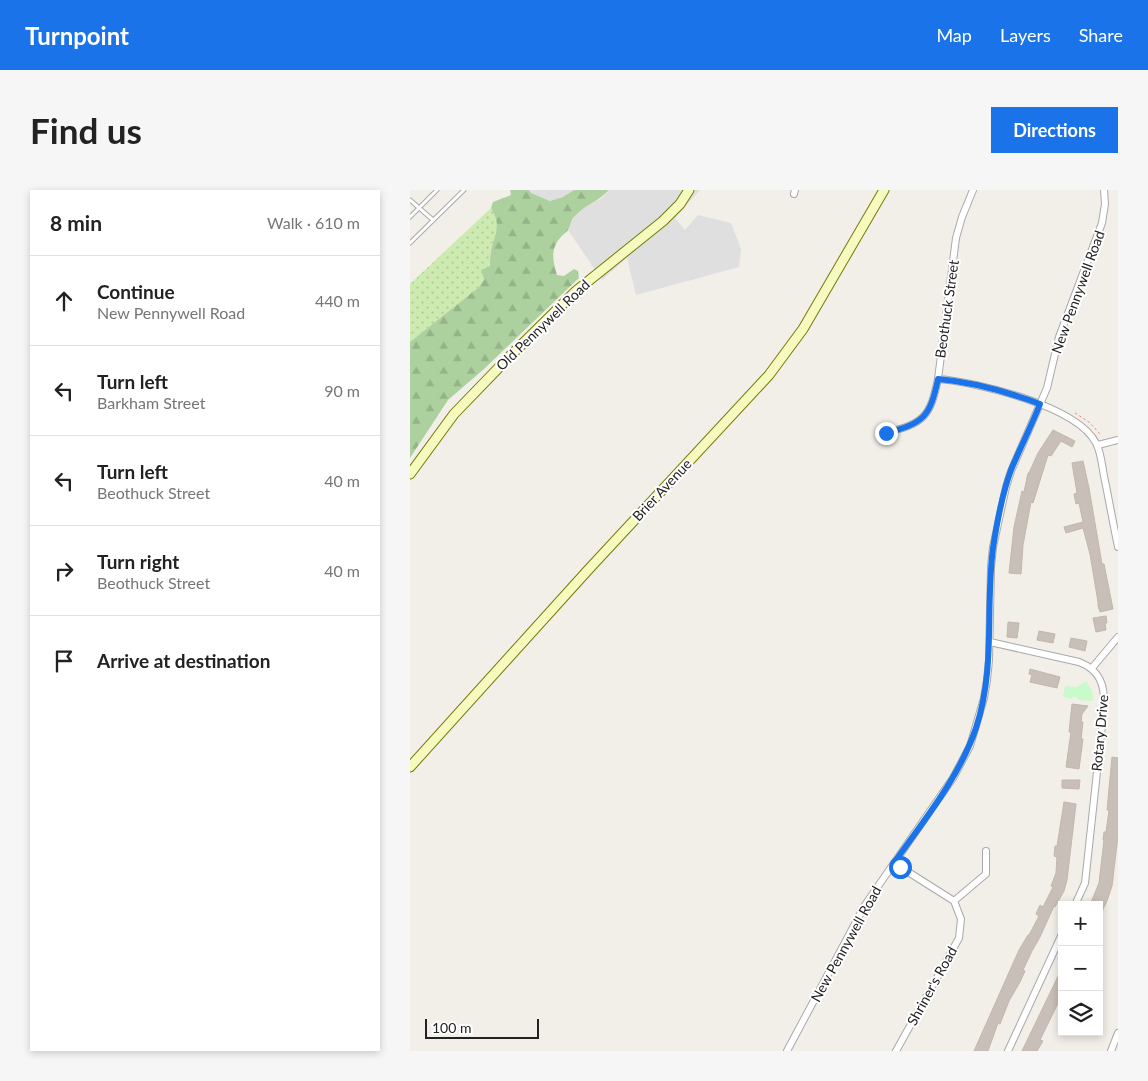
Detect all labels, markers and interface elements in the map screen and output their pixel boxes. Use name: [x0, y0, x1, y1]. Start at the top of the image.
text: Turnpoint: [25, 21, 129, 50]
text: Map: [936, 24, 972, 46]
text: Layers: [1000, 24, 1051, 46]
text: Share: [1079, 24, 1123, 46]
button: Directions: [991, 107, 1118, 153]
text: Find us: [30, 109, 142, 151]
text: 8 min: [50, 210, 102, 235]
text: Walk · 610 m: [267, 213, 360, 232]
street label: New Pennywell Road: [1047, 228, 1108, 356]
street label: Beothuck Street: [931, 259, 962, 359]
street label: Old Pennywell Road: [492, 276, 593, 374]
text: Continue: [97, 280, 175, 303]
icon: ahead: [50, 287, 78, 315]
text: 440 m: [315, 291, 360, 310]
text: New Pennywell Road: [97, 303, 245, 322]
text: Turn left: [97, 370, 168, 393]
icon: left: [50, 377, 78, 405]
text: 90 m: [324, 381, 360, 400]
text: Barkham Street: [97, 393, 205, 412]
route end: [875, 422, 898, 445]
street label: Brier Avenue: [628, 455, 695, 524]
text: Turn left: [97, 460, 168, 483]
icon: left: [50, 467, 78, 495]
text: 40 m: [324, 471, 360, 490]
text: Beothuck Street: [97, 483, 210, 502]
text: Turn right: [97, 550, 179, 573]
icon: right: [50, 557, 78, 585]
text: 40 m: [324, 561, 360, 580]
text: Beothuck Street: [97, 573, 210, 592]
icon: arrive: [50, 647, 78, 675]
text: Arrive at destination: [97, 649, 270, 672]
street label: Rotary Drive: [1088, 694, 1111, 772]
route start: [889, 856, 912, 879]
street label: New Pennywell Road: [807, 883, 884, 1005]
map controls: [1058, 901, 1103, 1036]
button: +: [1058, 901, 1103, 946]
street label: Shriner's Road: [903, 943, 960, 1028]
button: −: [1058, 946, 1103, 991]
button: layers: [1058, 991, 1103, 1036]
scale bar: [425, 1016, 539, 1039]
text: 100 m: [432, 1019, 471, 1036]

